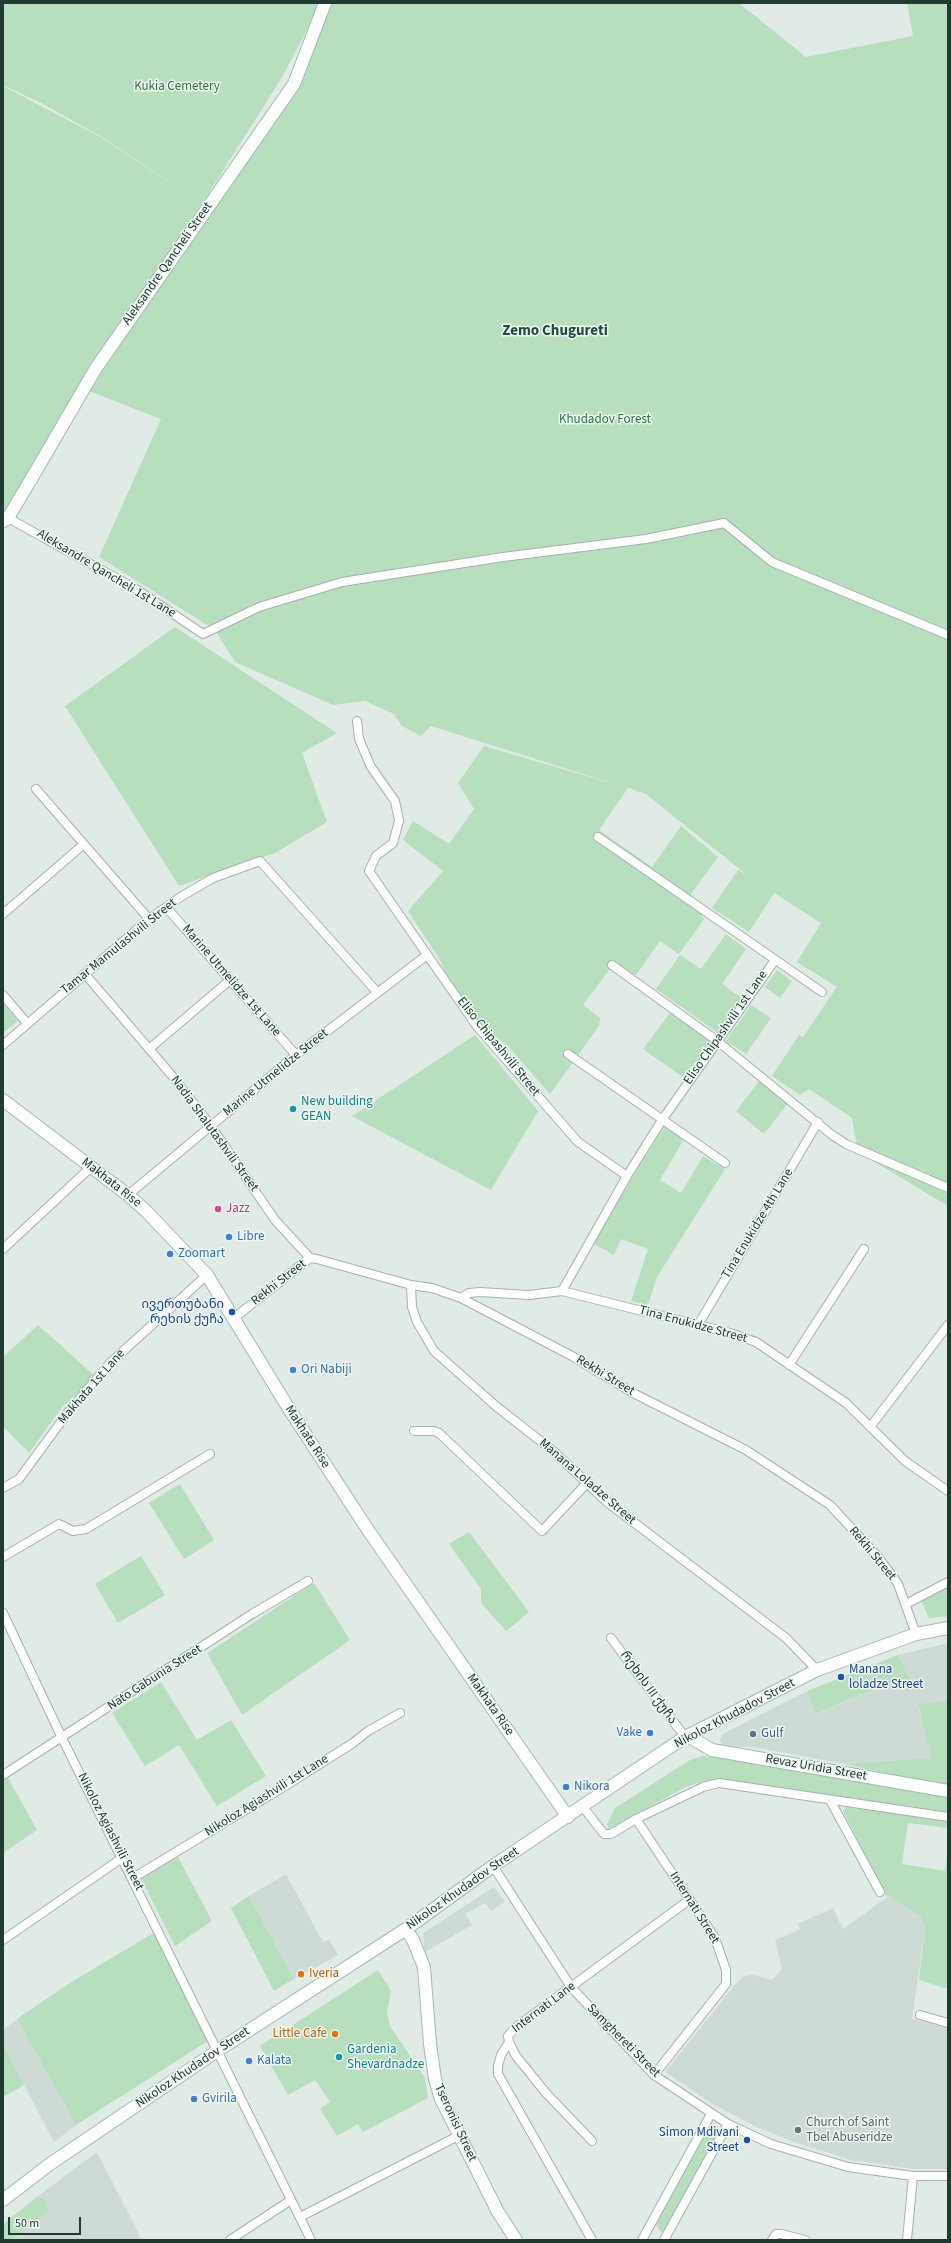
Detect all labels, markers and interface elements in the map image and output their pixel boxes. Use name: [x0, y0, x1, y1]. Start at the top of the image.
park label: Kukia Cemetery: [134, 79, 220, 95]
street label: Aleksandre Qancheli Street: [120, 200, 216, 328]
district label: Zemo Chugureti: [502, 323, 608, 341]
park label: Khudadov Forest: [559, 412, 651, 428]
street label: Aleksandre Qancheli 1st Lane: [34, 526, 178, 622]
street label: Tamar Mamulashvili Street: [58, 896, 180, 998]
street label: Marine Utmelidze 1st Lane: [178, 922, 284, 1040]
street label: Eliso Chipashvili 1st Lane: [681, 968, 771, 1088]
street label: Eliso Chipashvili Street: [453, 994, 543, 1100]
street label: Marine Utmelidze Street: [220, 1026, 332, 1120]
street label: Nadia Shalutashvili Street: [167, 1073, 261, 1195]
place label: New building GEAN: [301, 1094, 373, 1125]
marker: New building GEAN: [288, 1104, 298, 1114]
street label: Makhata Rise: [78, 1155, 144, 1211]
street label: Tina Enukidze 4th Lane: [719, 1166, 797, 1282]
place label: Jazz: [226, 1201, 250, 1217]
marker: Jazz: [213, 1204, 223, 1214]
place label: Libre: [237, 1229, 265, 1245]
marker: Libre: [224, 1232, 234, 1242]
place label: Zoomart: [178, 1246, 225, 1262]
marker: Zoomart: [165, 1249, 175, 1259]
street label: Rekhi Street: [248, 1257, 310, 1309]
place label: ივერთუბანი რეხის ქუჩა: [142, 1297, 224, 1328]
street label: Tina Enukidze Street: [637, 1303, 749, 1347]
marker: ივერთუბანი რეხის ქუჩა: [227, 1307, 237, 1317]
street label: Makhata 1st Lane: [55, 1346, 129, 1428]
street label: Rekhi Street: [573, 1352, 637, 1400]
place label: Ori Nabiji: [301, 1362, 352, 1378]
marker: Ori Nabiji: [288, 1365, 298, 1375]
street label: Makhata Rise: [281, 1403, 333, 1471]
street label: Manana Loladze Street: [535, 1436, 639, 1528]
street label: Rekhi Street: [845, 1524, 899, 1584]
street label: Nato Gabunia Street: [105, 1642, 205, 1714]
street label: რეხის III ქუჩა: [616, 1648, 680, 1728]
place label: Manana loladze Street: [849, 1662, 923, 1693]
street label: Makhata Rise: [463, 1671, 517, 1739]
marker: Manana loladze Street: [836, 1672, 846, 1682]
street label: Nikoloz Khudadov Street: [672, 1676, 798, 1752]
place label: Vake: [616, 1725, 642, 1741]
place label: Gulf: [761, 1726, 783, 1742]
marker: Vake: [645, 1728, 655, 1738]
marker: Gulf: [748, 1729, 758, 1739]
street label: Revaz Uridia Street: [764, 1751, 868, 1785]
street label: Nikoloz Agiashvili 1st Lane: [202, 1752, 332, 1840]
street label: Nikoloz Agiashvili Street: [74, 1771, 146, 1893]
place label: Nikora: [574, 1779, 610, 1795]
marker: Nikora: [561, 1782, 571, 1792]
street label: Nikoloz Khudadov Street: [404, 1844, 522, 1934]
street label: Internati Street: [666, 1869, 722, 1947]
place label: Iveria: [309, 1966, 339, 1982]
marker: Iveria: [296, 1969, 306, 1979]
street label: Internati Lane: [509, 1979, 579, 2037]
street label: Samghereti Street: [583, 2001, 663, 2081]
street label: Nikoloz Khudadov Street: [133, 2024, 253, 2112]
place label: Little Cafe: [273, 2026, 327, 2042]
marker: Little Cafe: [330, 2029, 340, 2039]
place label: Gardenia Shevardnadze: [347, 2042, 424, 2073]
marker: Gardenia Shevardnadze: [334, 2052, 344, 2062]
place label: Kalata: [257, 2053, 291, 2069]
marker: Kalata: [244, 2056, 254, 2066]
street label: Tseronisi Street: [430, 2082, 480, 2164]
place label: Gvirila: [202, 2091, 237, 2107]
marker: Gvirila: [189, 2094, 199, 2104]
place label: Church of Saint Tbel Abuseridze: [806, 2115, 893, 2146]
place label: Simon Mdivani Street: [659, 2125, 739, 2156]
marker: Church of Saint Tbel Abuseridze: [793, 2125, 803, 2135]
marker: Simon Mdivani Street: [742, 2135, 752, 2145]
scale bar: [10, 2209, 83, 2235]
text: 50 m: [15, 2215, 39, 2232]

